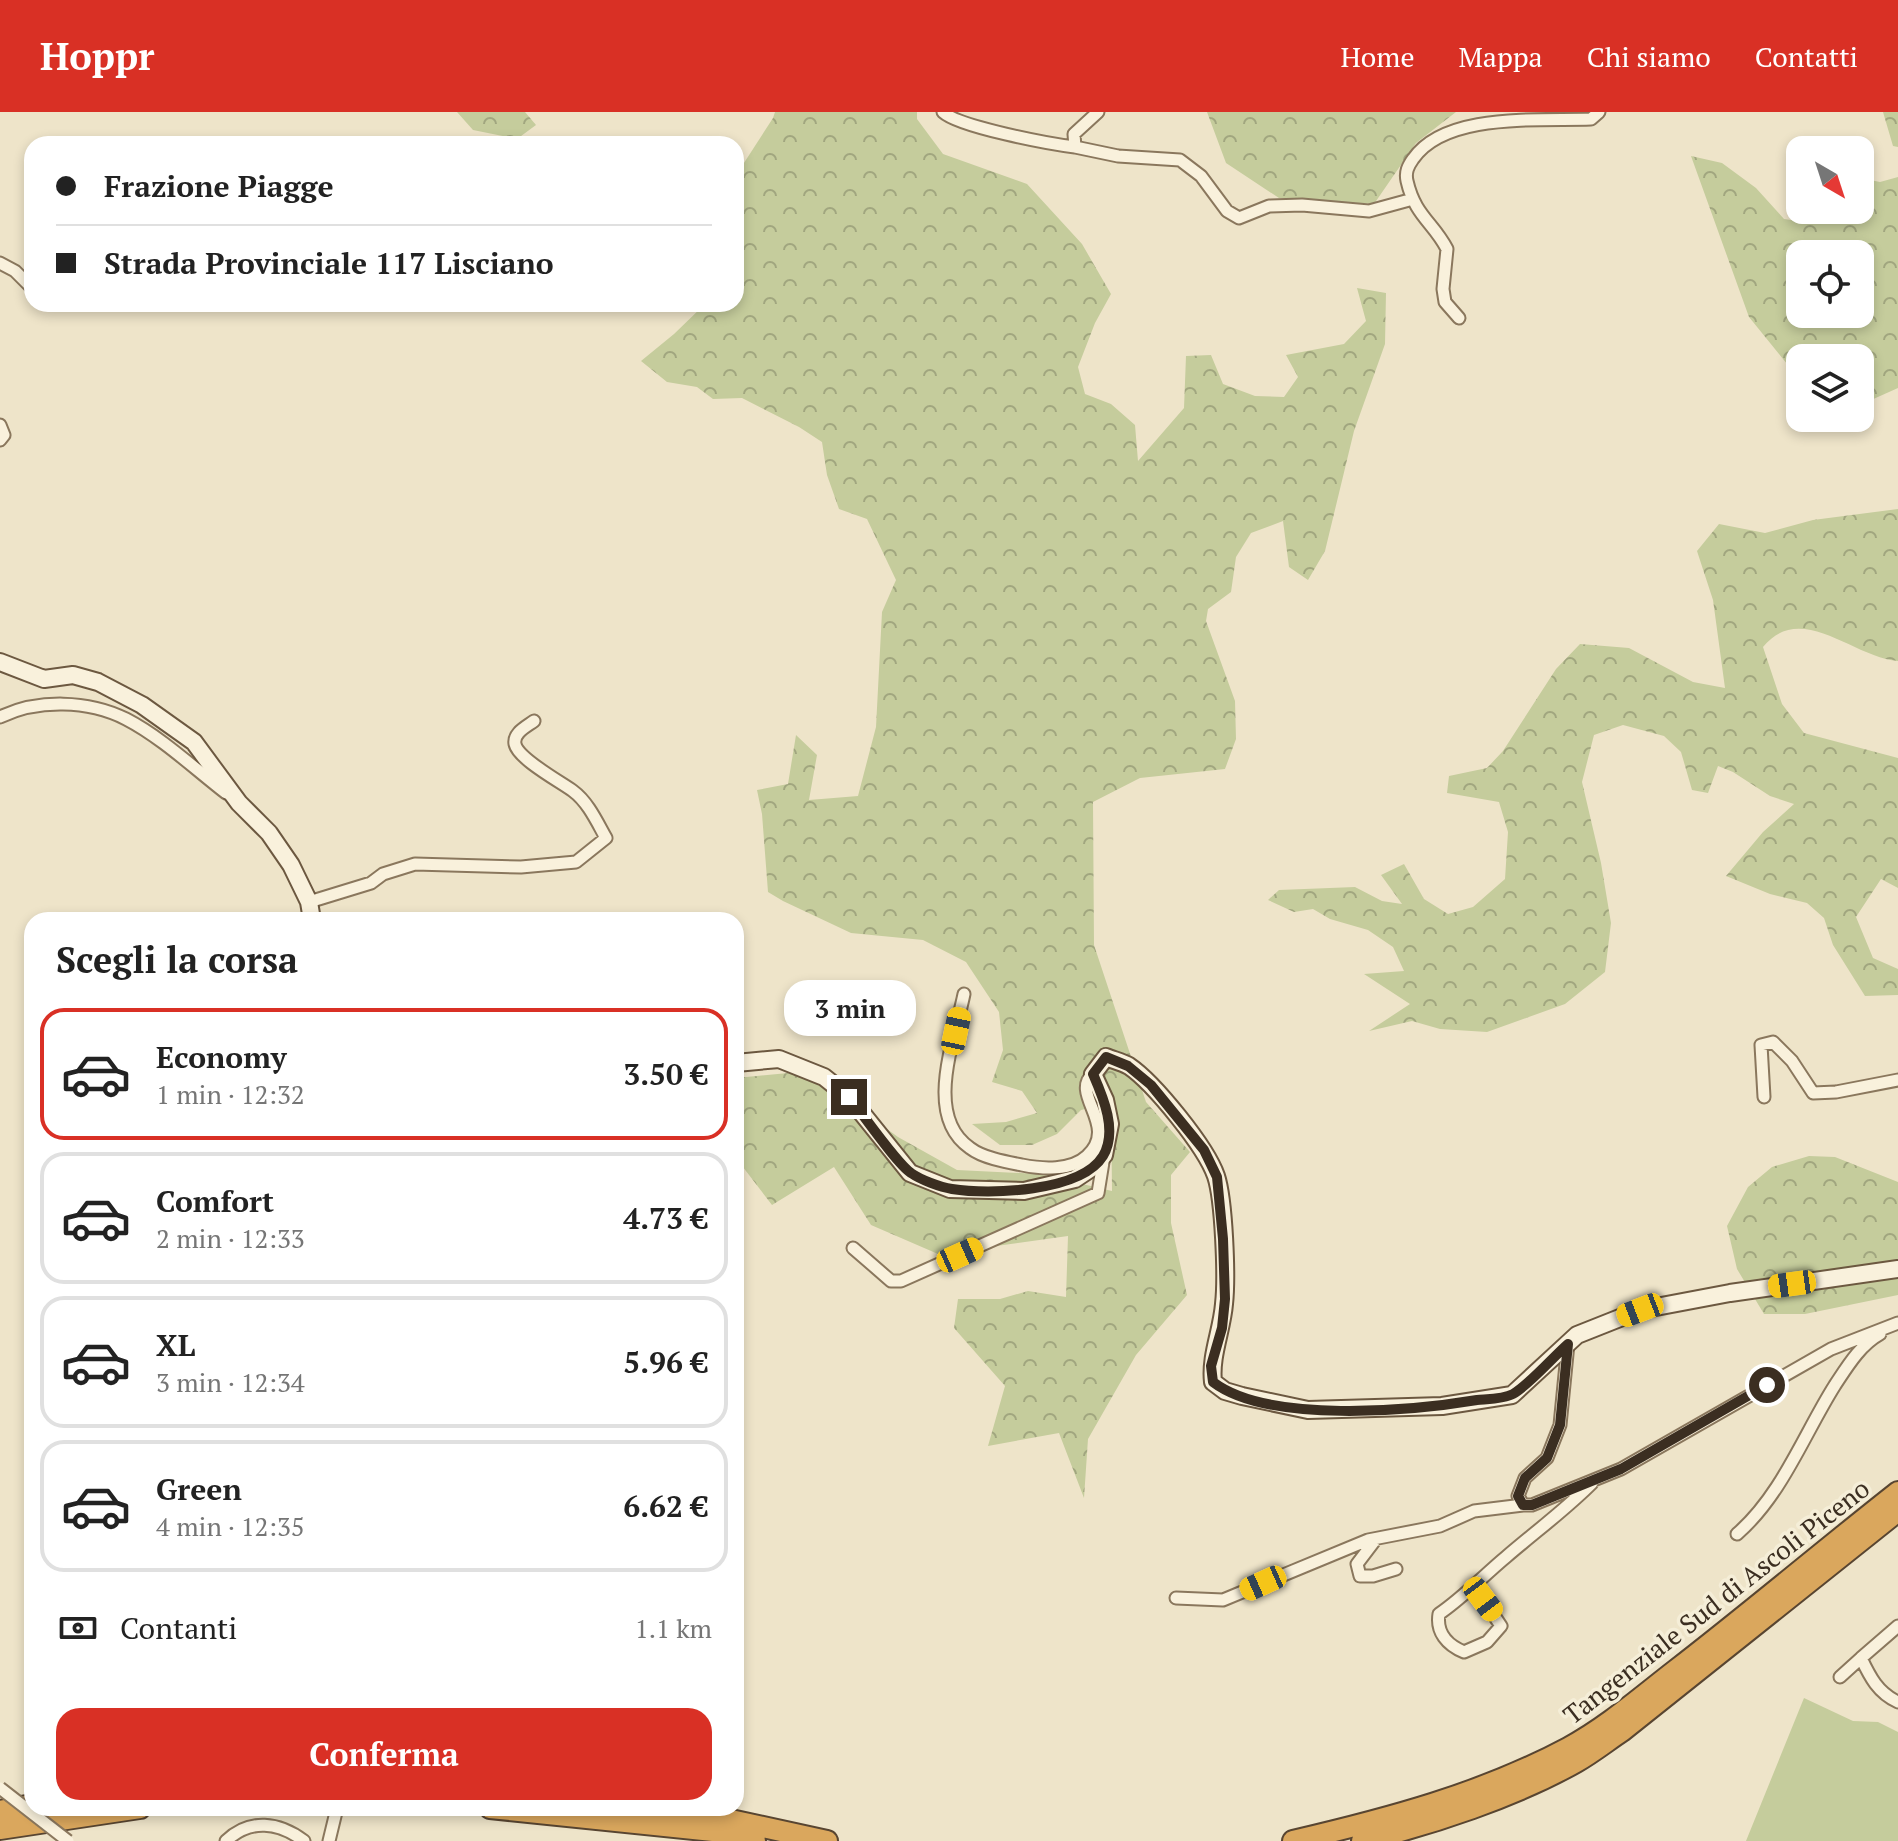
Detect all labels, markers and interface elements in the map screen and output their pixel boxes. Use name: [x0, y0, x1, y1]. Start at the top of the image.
text: Hoppr: [40, 31, 154, 81]
text: Home: [1340, 38, 1415, 75]
text: Mappa: [1459, 38, 1543, 75]
text: Chi siamo: [1587, 38, 1711, 75]
text: Contatti: [1755, 38, 1858, 75]
north arrow: [1786, 136, 1874, 224]
map controls: [1786, 136, 1874, 432]
text: Frazione Piagge: [104, 166, 334, 206]
button: locate: [1786, 240, 1874, 328]
text: Strada Provinciale 117 Lisciano: [104, 243, 554, 283]
button: layers: [1786, 344, 1874, 432]
text: Scegli la corsa: [56, 936, 298, 983]
callout: 3 min: [783, 981, 915, 1037]
text: 3 min: [814, 991, 886, 1025]
car: [939, 1005, 973, 1057]
text: Economy: [156, 1037, 287, 1077]
icon: car: [60, 1038, 132, 1110]
text: 3.50 €: [623, 1054, 708, 1094]
text: 1 min · 12:32: [156, 1077, 305, 1111]
route end: [831, 1079, 867, 1115]
text: Comfort: [156, 1181, 274, 1221]
icon: car: [60, 1182, 132, 1254]
text: 4.73 €: [623, 1198, 708, 1238]
text: 2 min · 12:33: [156, 1221, 305, 1255]
car: [933, 1234, 987, 1276]
car: [1767, 1269, 1817, 1299]
car: [1613, 1290, 1667, 1330]
text: XL: [156, 1325, 195, 1365]
icon: car: [60, 1326, 132, 1398]
text: 5.96 €: [623, 1342, 708, 1382]
text: 3 min · 12:34: [156, 1365, 305, 1399]
route start: [1749, 1367, 1785, 1403]
text: Green: [156, 1469, 242, 1509]
icon: car: [60, 1470, 132, 1542]
street label: Tangenziale Sud di Ascoli Piceno: [1556, 1471, 1876, 1731]
text: 6.62 €: [623, 1486, 708, 1526]
text: 4 min · 12:35: [156, 1509, 305, 1543]
car: [1236, 1562, 1290, 1604]
car: [1459, 1573, 1507, 1625]
icon: cash: [56, 1606, 100, 1650]
text: Contanti: [120, 1608, 237, 1648]
text: 1.1 km: [635, 1611, 712, 1645]
button: Conferma: [56, 1708, 712, 1800]

